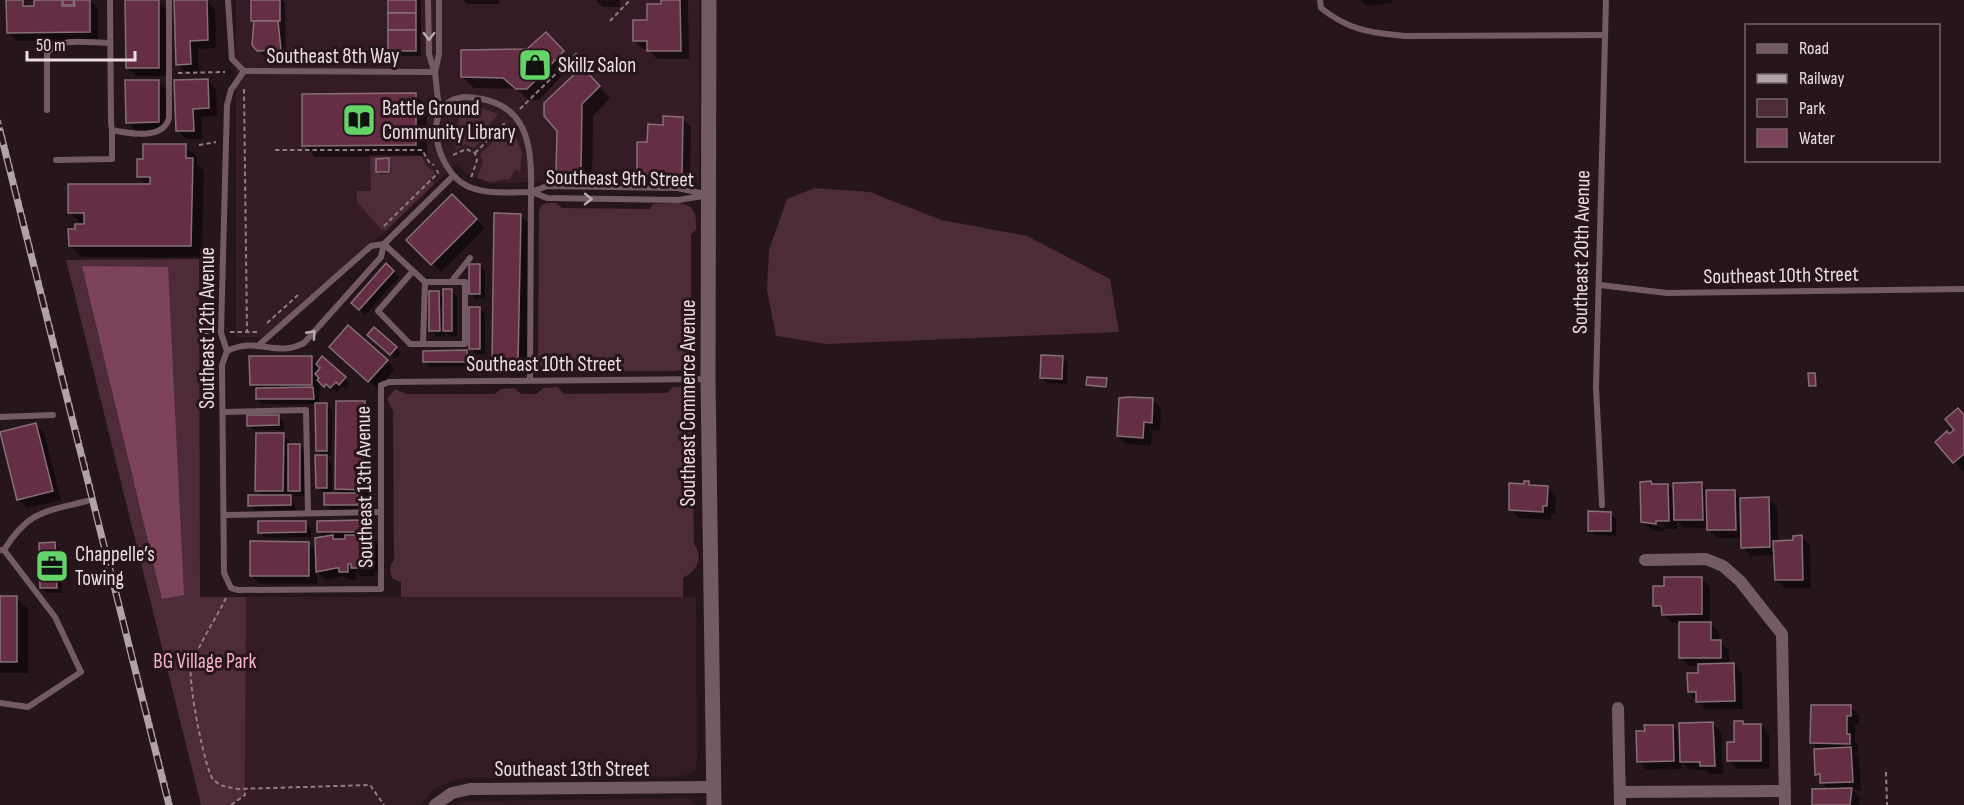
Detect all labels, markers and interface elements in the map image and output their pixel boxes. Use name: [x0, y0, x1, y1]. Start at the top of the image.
scale bar: [27, 24, 135, 62]
legend: [1745, 24, 1940, 162]
one-way arrow: [422, 32, 435, 41]
text: 50 m: [36, 35, 66, 56]
text: Road: [1799, 38, 1829, 59]
street label: Southeast 8th Way: [267, 44, 399, 69]
shop icon: Skillz Salon: [517, 47, 553, 83]
place label: Skillz Salon: [558, 53, 636, 78]
text: Railway: [1799, 68, 1844, 89]
place label: Battle Ground Community Library: [382, 96, 516, 145]
text: Park: [1799, 98, 1825, 119]
library icon: Battle Ground Community Library: [341, 102, 377, 138]
text: Water: [1799, 128, 1835, 149]
street label: Southeast 9th Street: [546, 165, 694, 192]
street label: Southeast 20th Avenue: [1568, 170, 1595, 334]
one-way arrow: [584, 192, 593, 205]
street label: Southeast 12th Avenue: [195, 247, 220, 409]
street label: Southeast 10th Street: [1703, 262, 1859, 289]
street label: Southeast Commerce Avenue: [676, 300, 701, 506]
one-way arrow: [305, 330, 316, 341]
street label: Southeast 10th Street: [466, 352, 622, 377]
street label: Southeast 13th Avenue: [351, 406, 378, 568]
place label: Chappelle’s Towing: [75, 542, 155, 591]
office icon: Chappelle’s Towing: [34, 548, 70, 584]
park label: BG Village Park: [153, 649, 257, 674]
street label: Southeast 13th Street: [495, 757, 649, 782]

